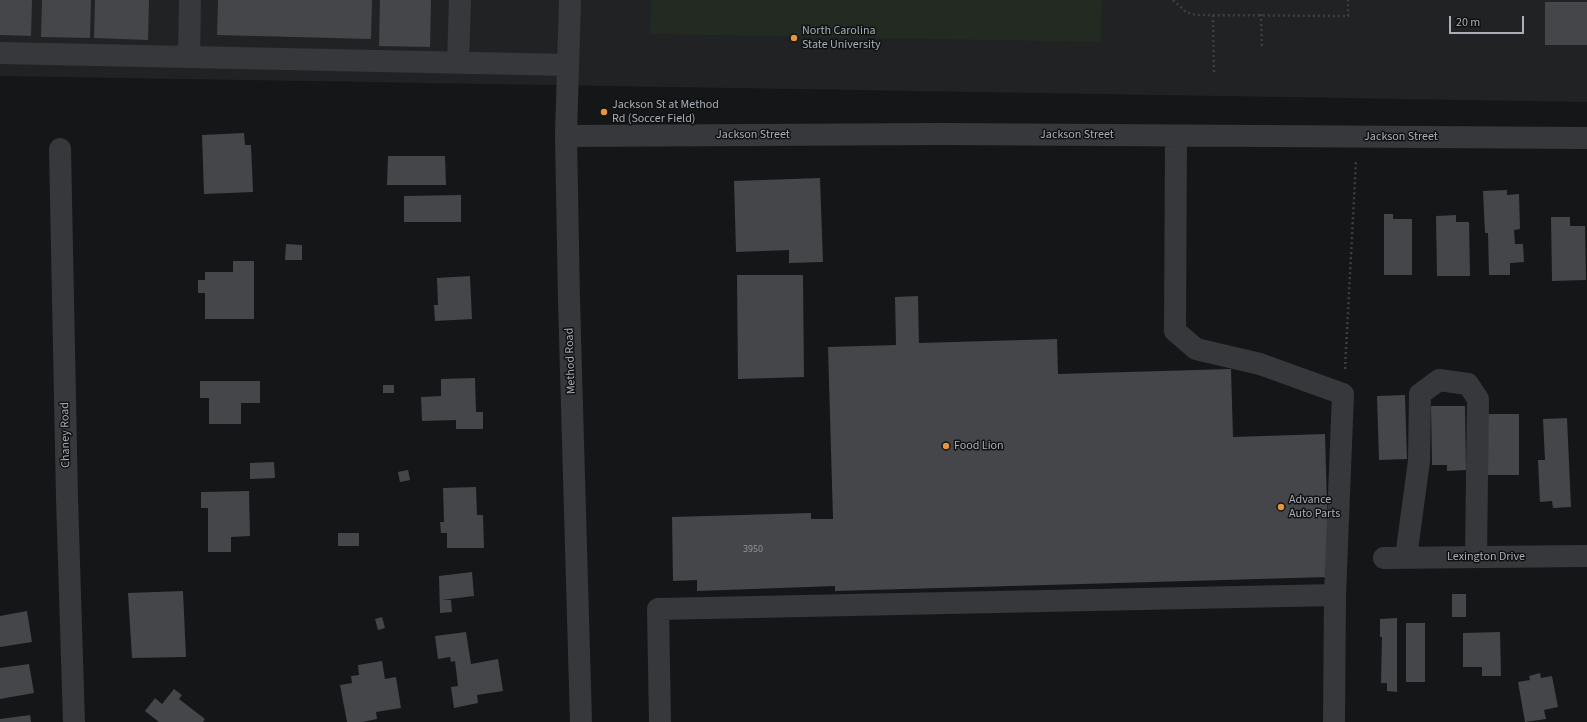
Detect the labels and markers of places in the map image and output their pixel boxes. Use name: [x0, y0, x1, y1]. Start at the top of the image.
place label: North Carolina State University: [802, 24, 881, 52]
marker: North Carolina State University: [789, 33, 799, 43]
place label: Jackson St at Method Rd (Soccer Field): [612, 98, 719, 126]
marker: Jackson St at Method Rd (Soccer Field): [599, 107, 609, 117]
place label: Food Lion: [954, 439, 1004, 453]
marker: Food Lion: [941, 441, 951, 451]
place label: Advance Auto Parts: [1289, 493, 1340, 521]
marker: Advance Auto Parts: [1276, 502, 1286, 512]

